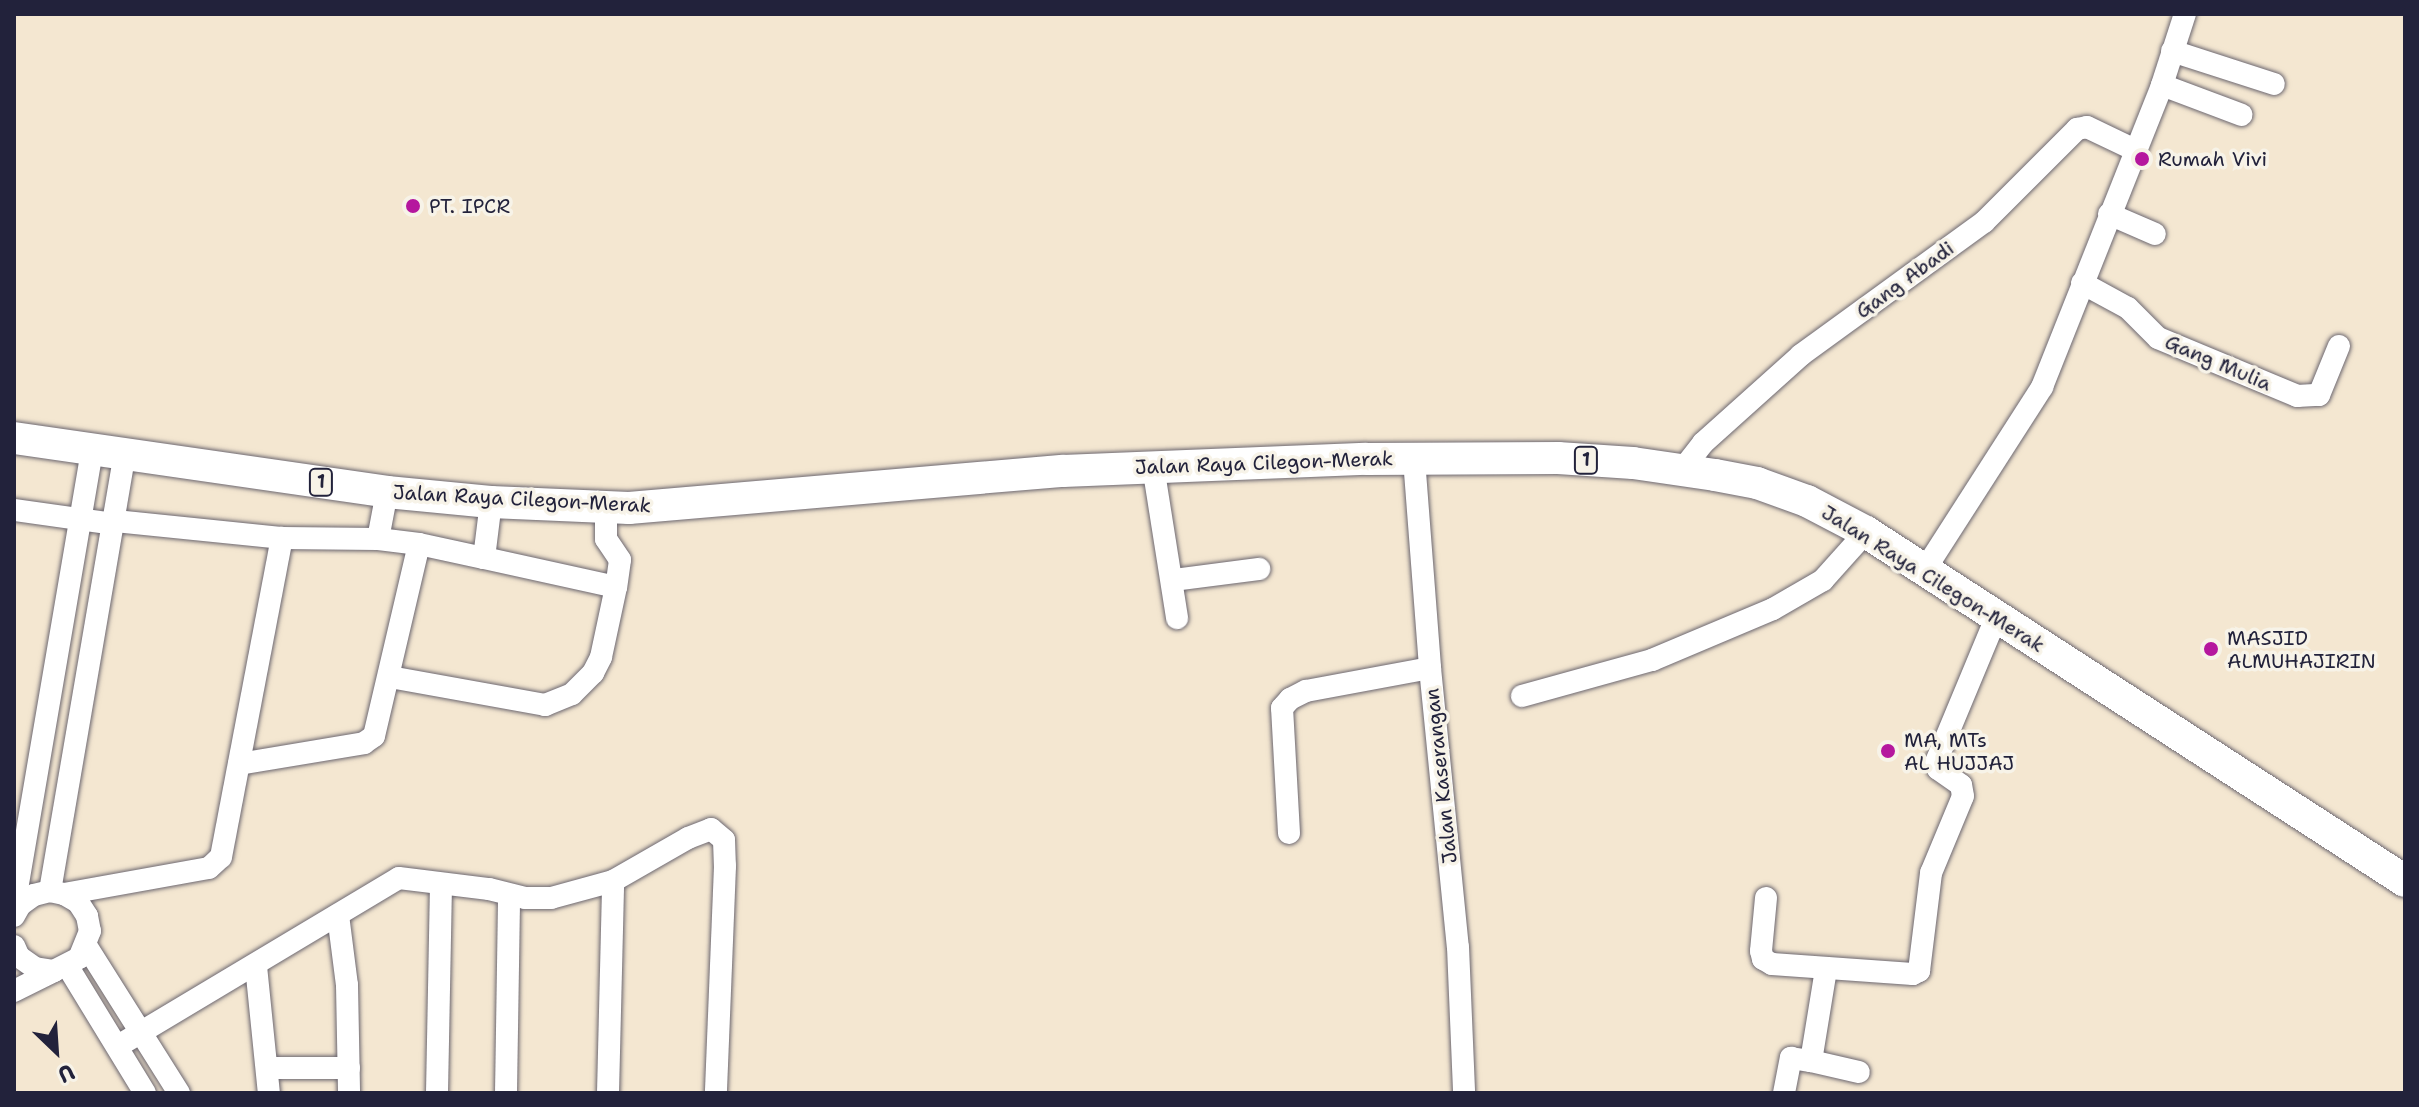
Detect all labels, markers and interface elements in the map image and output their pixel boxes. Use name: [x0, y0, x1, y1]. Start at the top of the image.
place label: Rumah Vivi: [2158, 147, 2267, 171]
marker: Rumah Vivi: [2133, 150, 2151, 168]
place label: PT. IPCR: [429, 194, 510, 218]
marker: PT. IPCR: [404, 197, 422, 215]
street label: Gang Abadi: [1851, 236, 1959, 324]
street label: Gang Mulia: [2161, 330, 2275, 396]
street label: Jalan Raya Cilegon-Merak: [1134, 446, 1394, 480]
road number: 1: [1572, 446, 1600, 474]
road number: 1: [307, 468, 335, 496]
street label: Jalan Raya Cilegon-Merak: [392, 480, 652, 518]
street label: Jalan Raya Cilegon-Merak: [1817, 500, 2049, 658]
place label: MASJID ALMUHAJIRIN: [2227, 626, 2376, 673]
marker: MASJID ALMUHAJIRIN: [2202, 640, 2220, 658]
street label: Jalan Kaserangan: [1420, 687, 1462, 865]
place label: MA, MTs AL HUJJAJ: [1904, 728, 2014, 775]
marker: MA, MTs AL HUJJAJ: [1879, 742, 1897, 760]
north arrow: [16, 1011, 96, 1091]
text: U: [53, 1057, 79, 1090]

